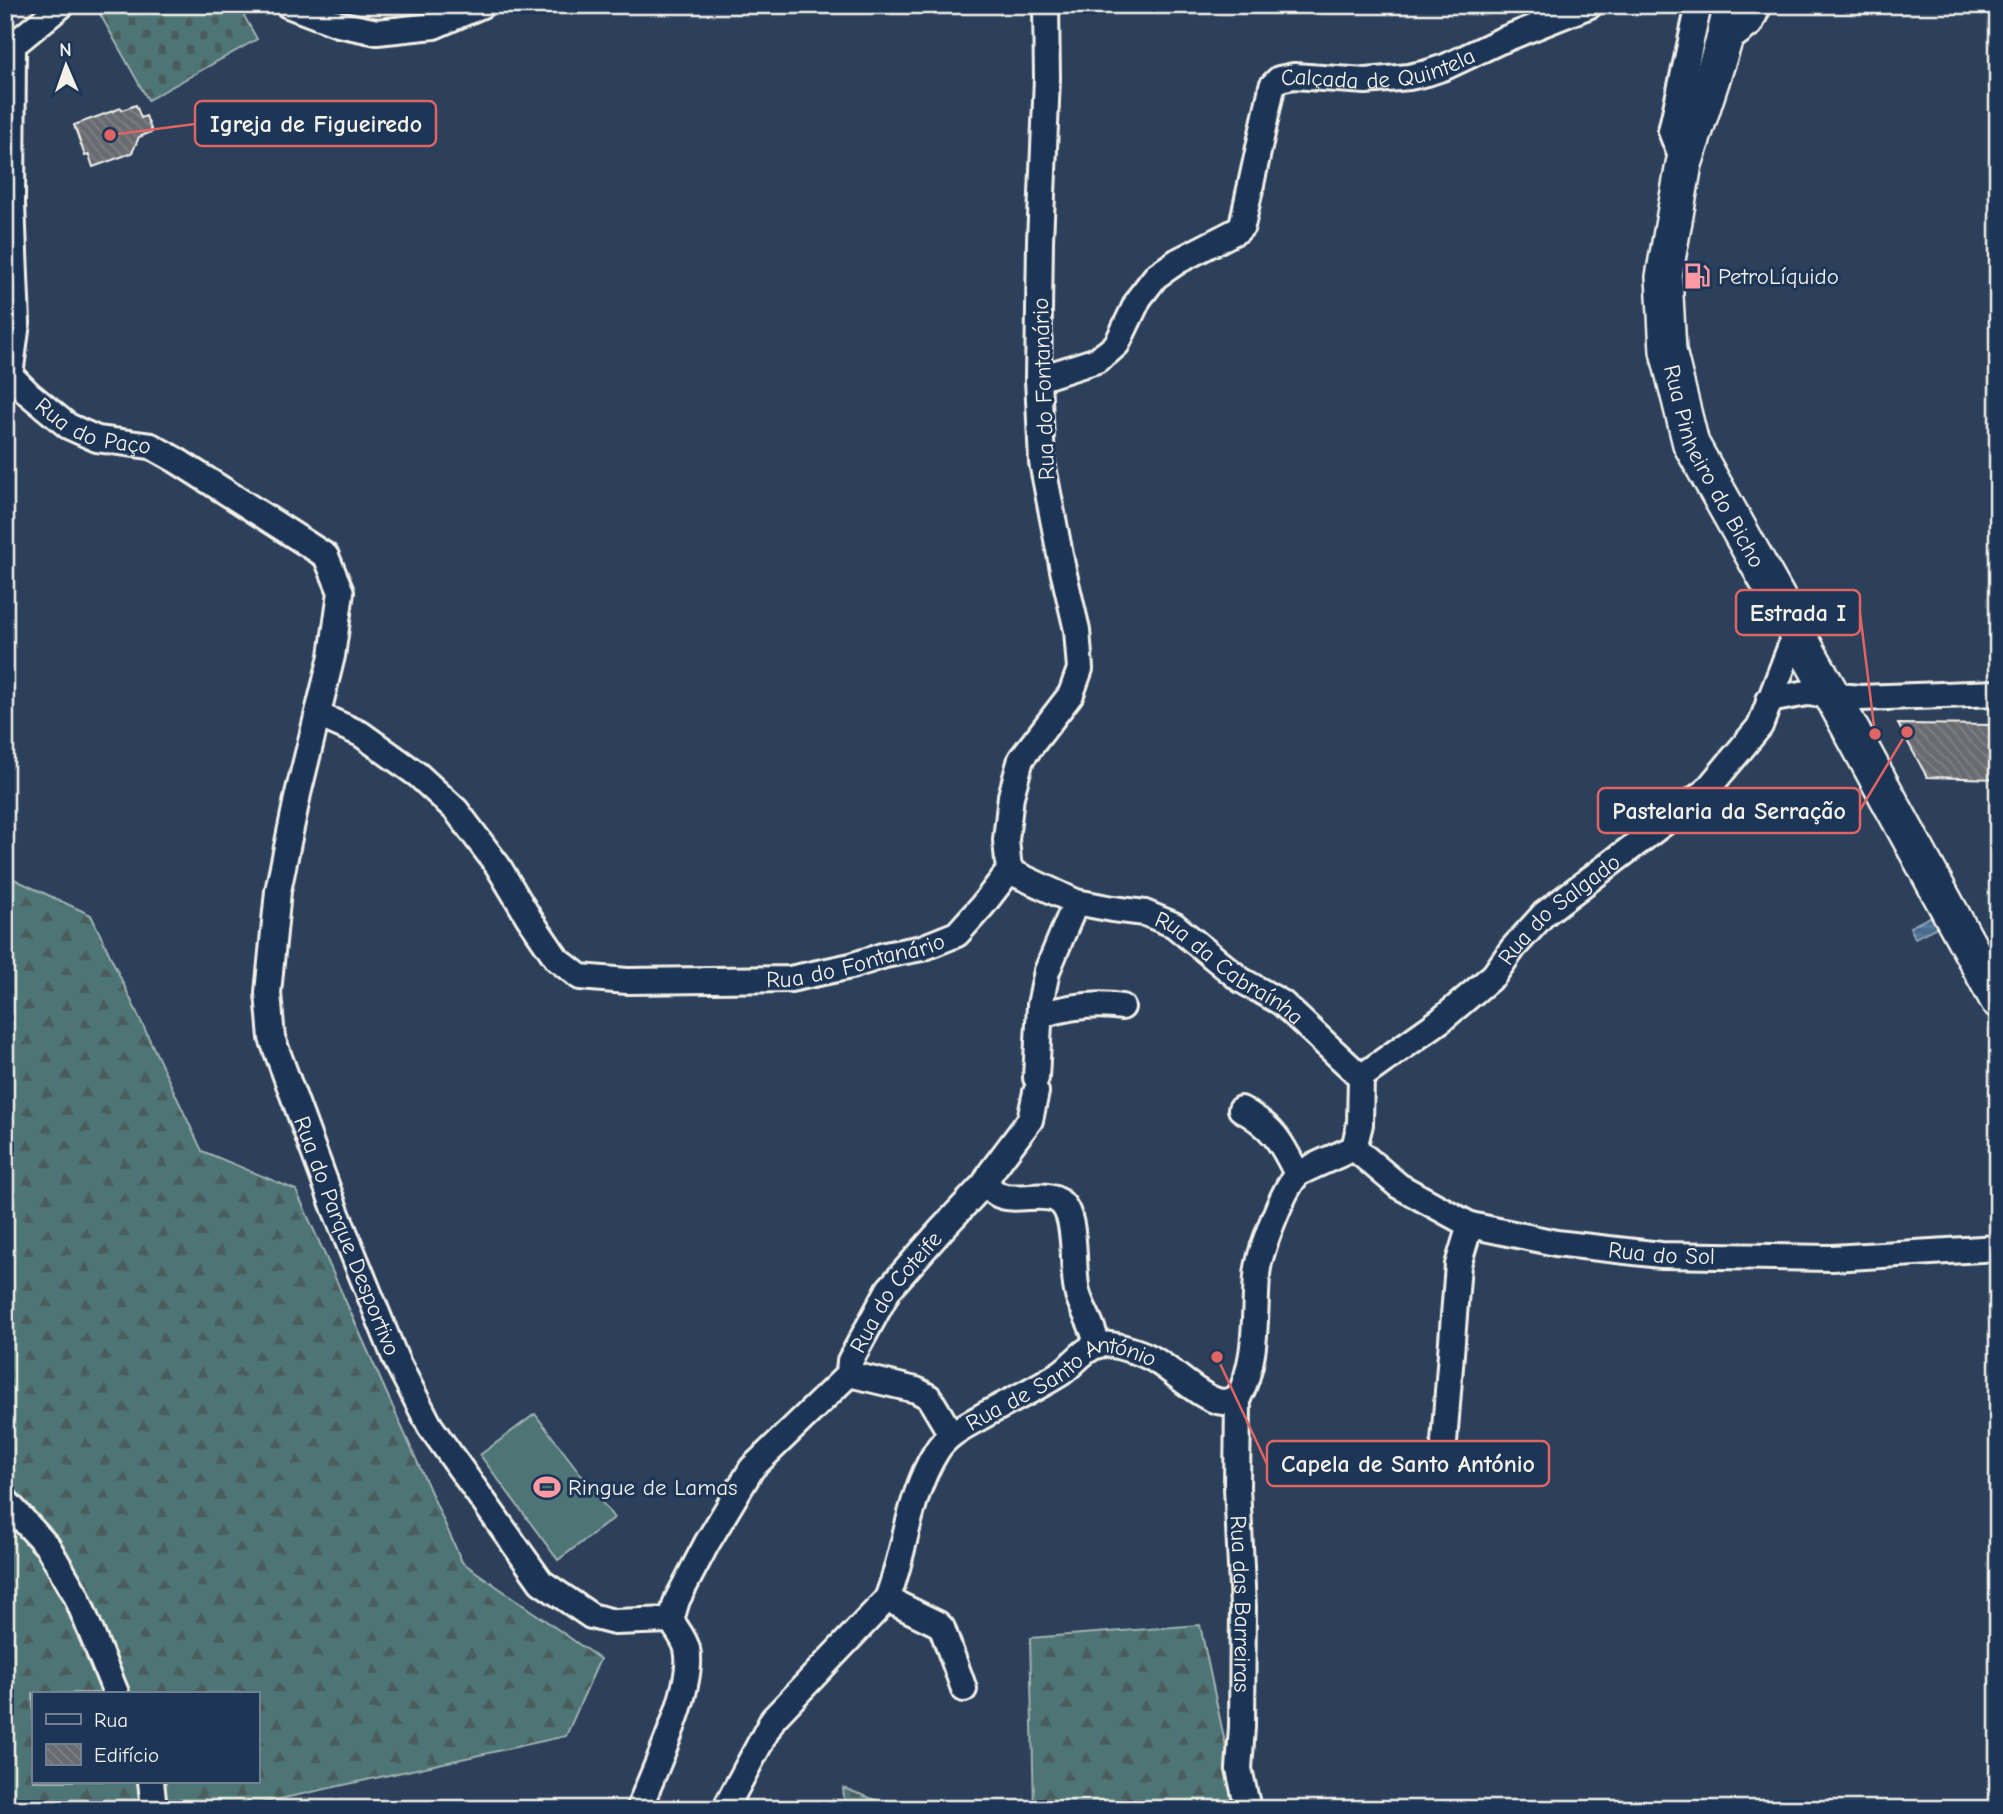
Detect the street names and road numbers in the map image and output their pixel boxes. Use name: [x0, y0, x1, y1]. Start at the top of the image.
street label: Calçada de Quintela: [1278, 42, 1479, 95]
street label: Rua do Fontanário: [1027, 297, 1060, 481]
street label: Rua Pinheiro do Bicho: [1658, 362, 1771, 573]
street label: Rua do Paço: [30, 392, 153, 460]
street label: Rua do Salgado: [1492, 848, 1626, 970]
street label: Rua da Cabraínha: [1151, 906, 1309, 1030]
street label: Rua do Fontanário: [766, 927, 949, 993]
street label: Rua do Parque Desportivo: [288, 1113, 406, 1360]
street label: Rua do Coteife: [844, 1226, 948, 1358]
street label: Rua do Sol: [1607, 1236, 1715, 1270]
street label: Rua de Santo António: [961, 1331, 1162, 1437]
street label: Rua das Barreiras: [1224, 1515, 1256, 1693]

